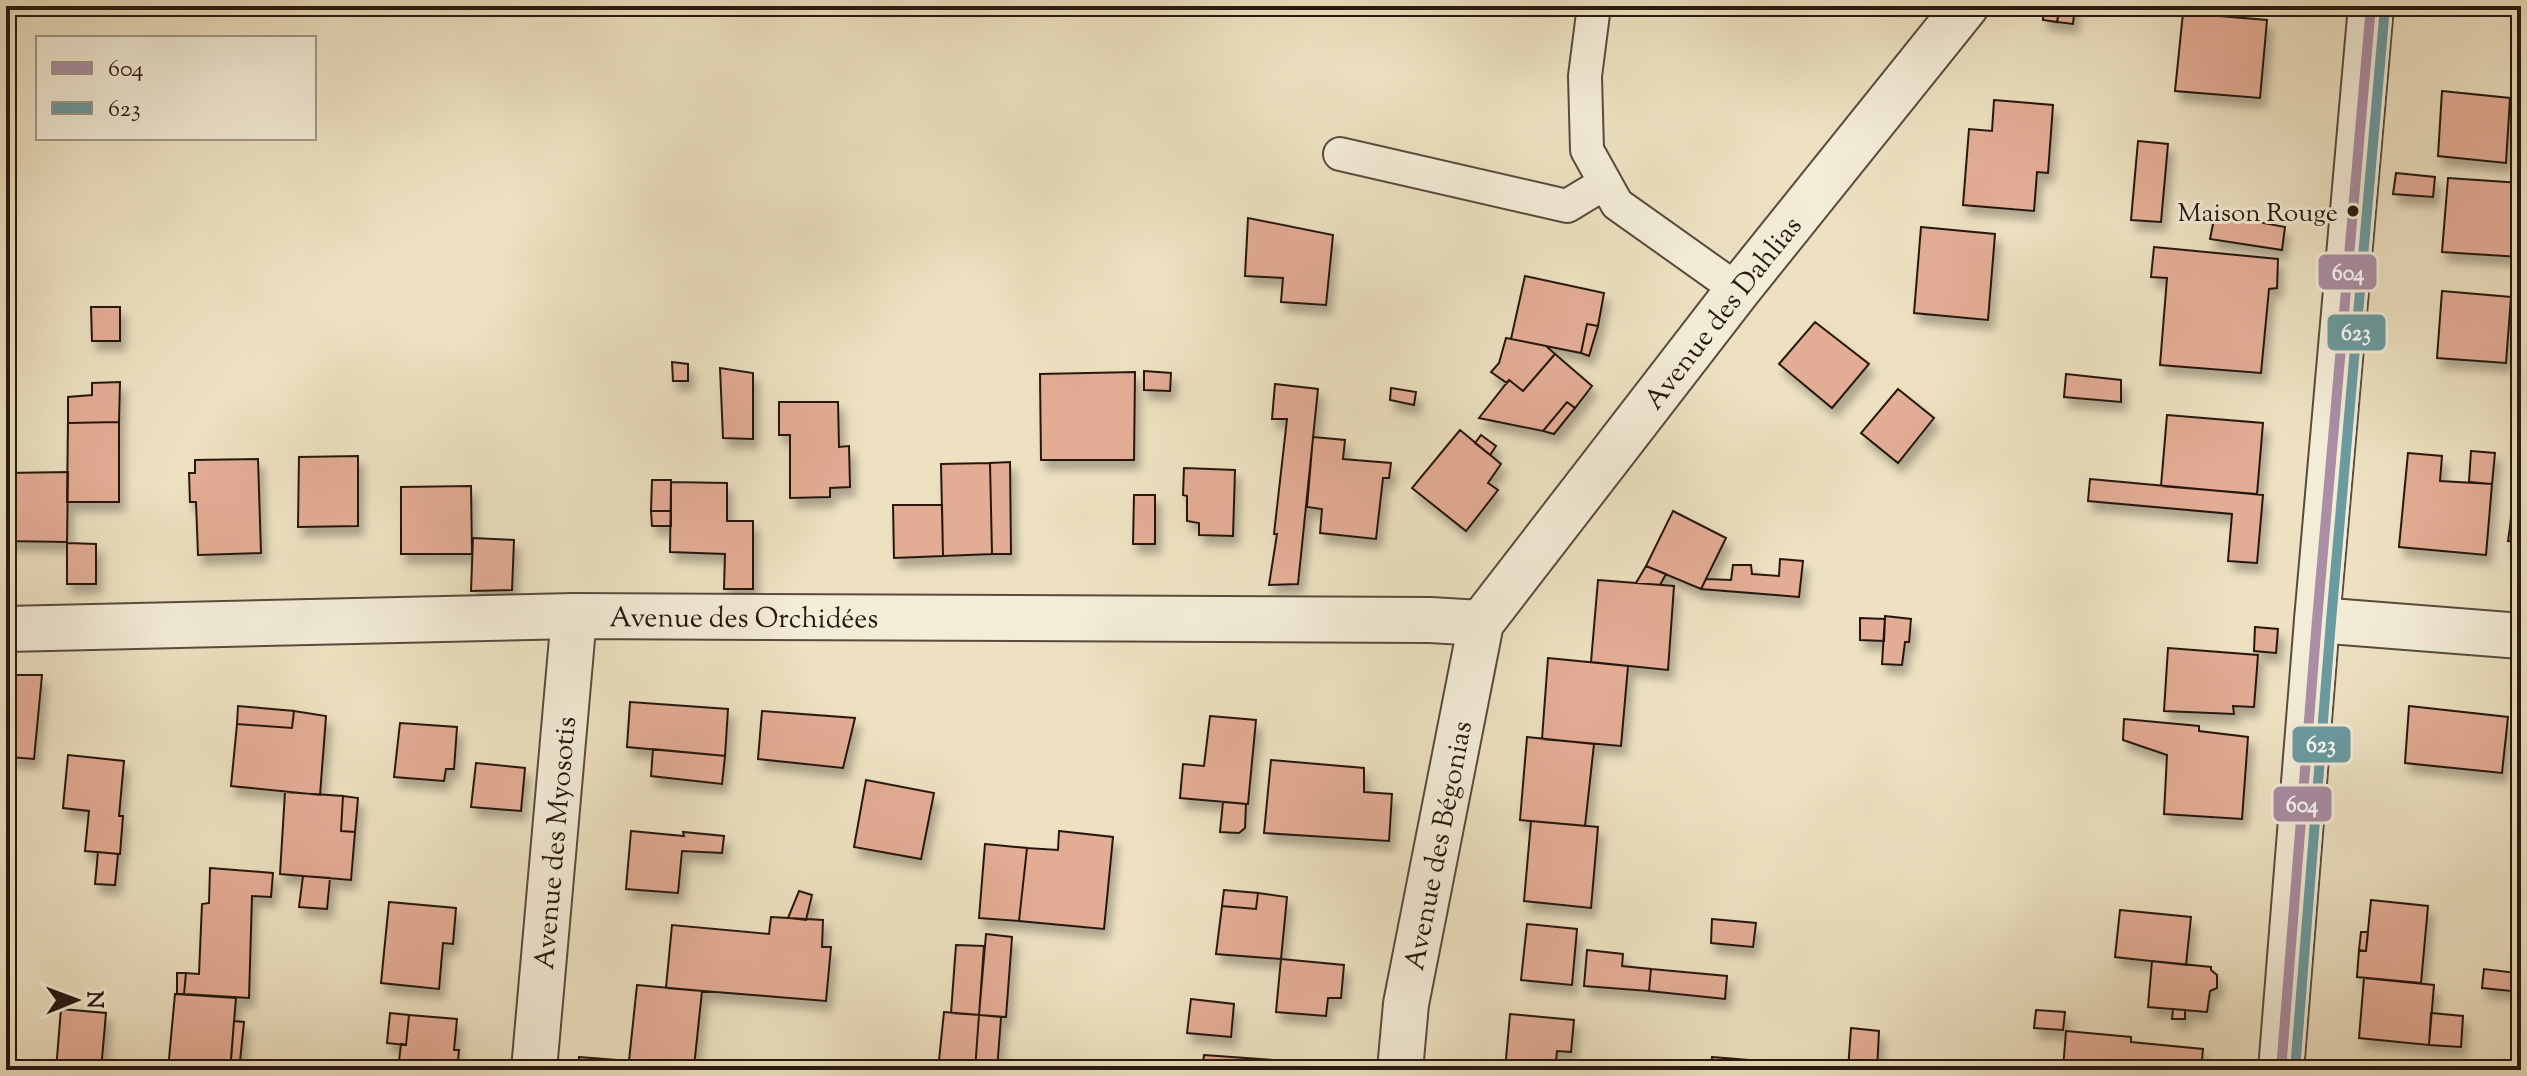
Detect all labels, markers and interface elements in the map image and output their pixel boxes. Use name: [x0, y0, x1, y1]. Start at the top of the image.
legend: [36, 36, 316, 140]
text: 604: [108, 53, 144, 87]
text: 623: [108, 93, 141, 127]
place label: Maison Rouge: [2178, 196, 2338, 233]
marker: Maison Rouge: [2345, 203, 2361, 219]
street label: Avenue des Dahlias: [1636, 208, 1813, 419]
line badge: 604: [2317, 253, 2378, 291]
text: 604: [2332, 259, 2364, 291]
line badge: 623: [2326, 313, 2387, 352]
text: 623: [2341, 319, 2371, 351]
street label: Avenue des Orchidées: [609, 599, 878, 640]
street label: Avenue des Myosotis: [526, 715, 588, 971]
street label: Avenue des Bégonias: [1396, 718, 1484, 974]
line badge: 623: [2291, 725, 2352, 764]
text: 623: [2306, 731, 2336, 763]
line badge: 604: [2272, 785, 2333, 823]
text: 604: [2286, 791, 2318, 823]
north arrow: [36, 960, 116, 1040]
text: N: [77, 991, 109, 1009]

